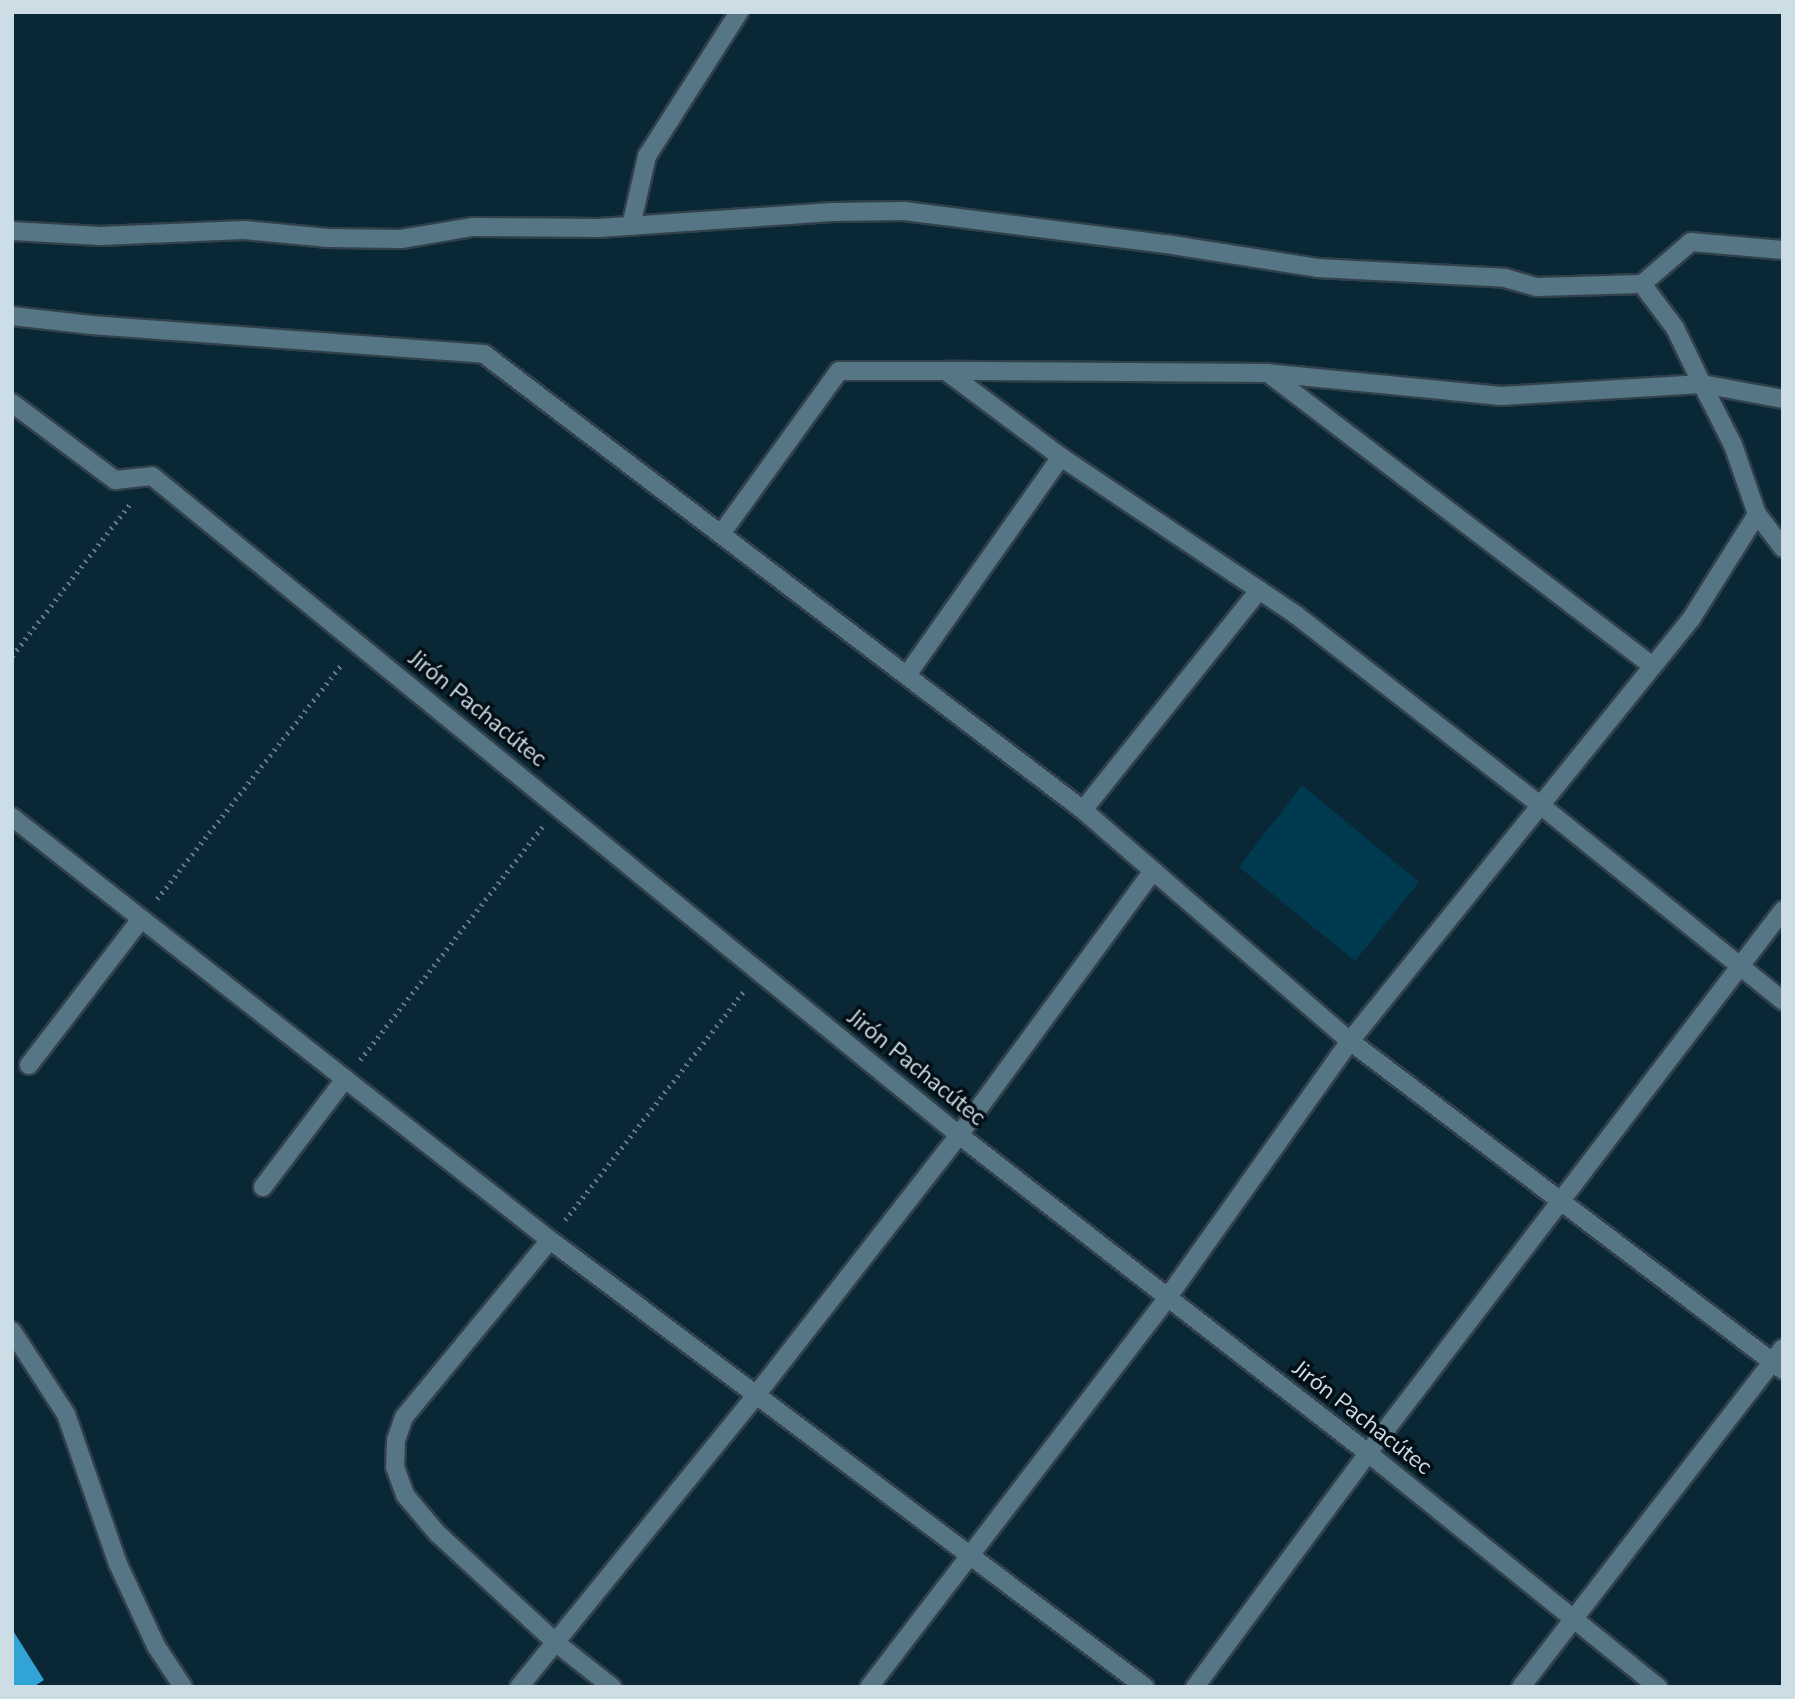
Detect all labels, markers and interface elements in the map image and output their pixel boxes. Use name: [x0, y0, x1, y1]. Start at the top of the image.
street label: Jirón Pachacútec: [403, 645, 551, 773]
street label: Jirón Pachacútec: [842, 1004, 990, 1132]
street label: Jirón Pachacútec: [1287, 1355, 1437, 1481]

